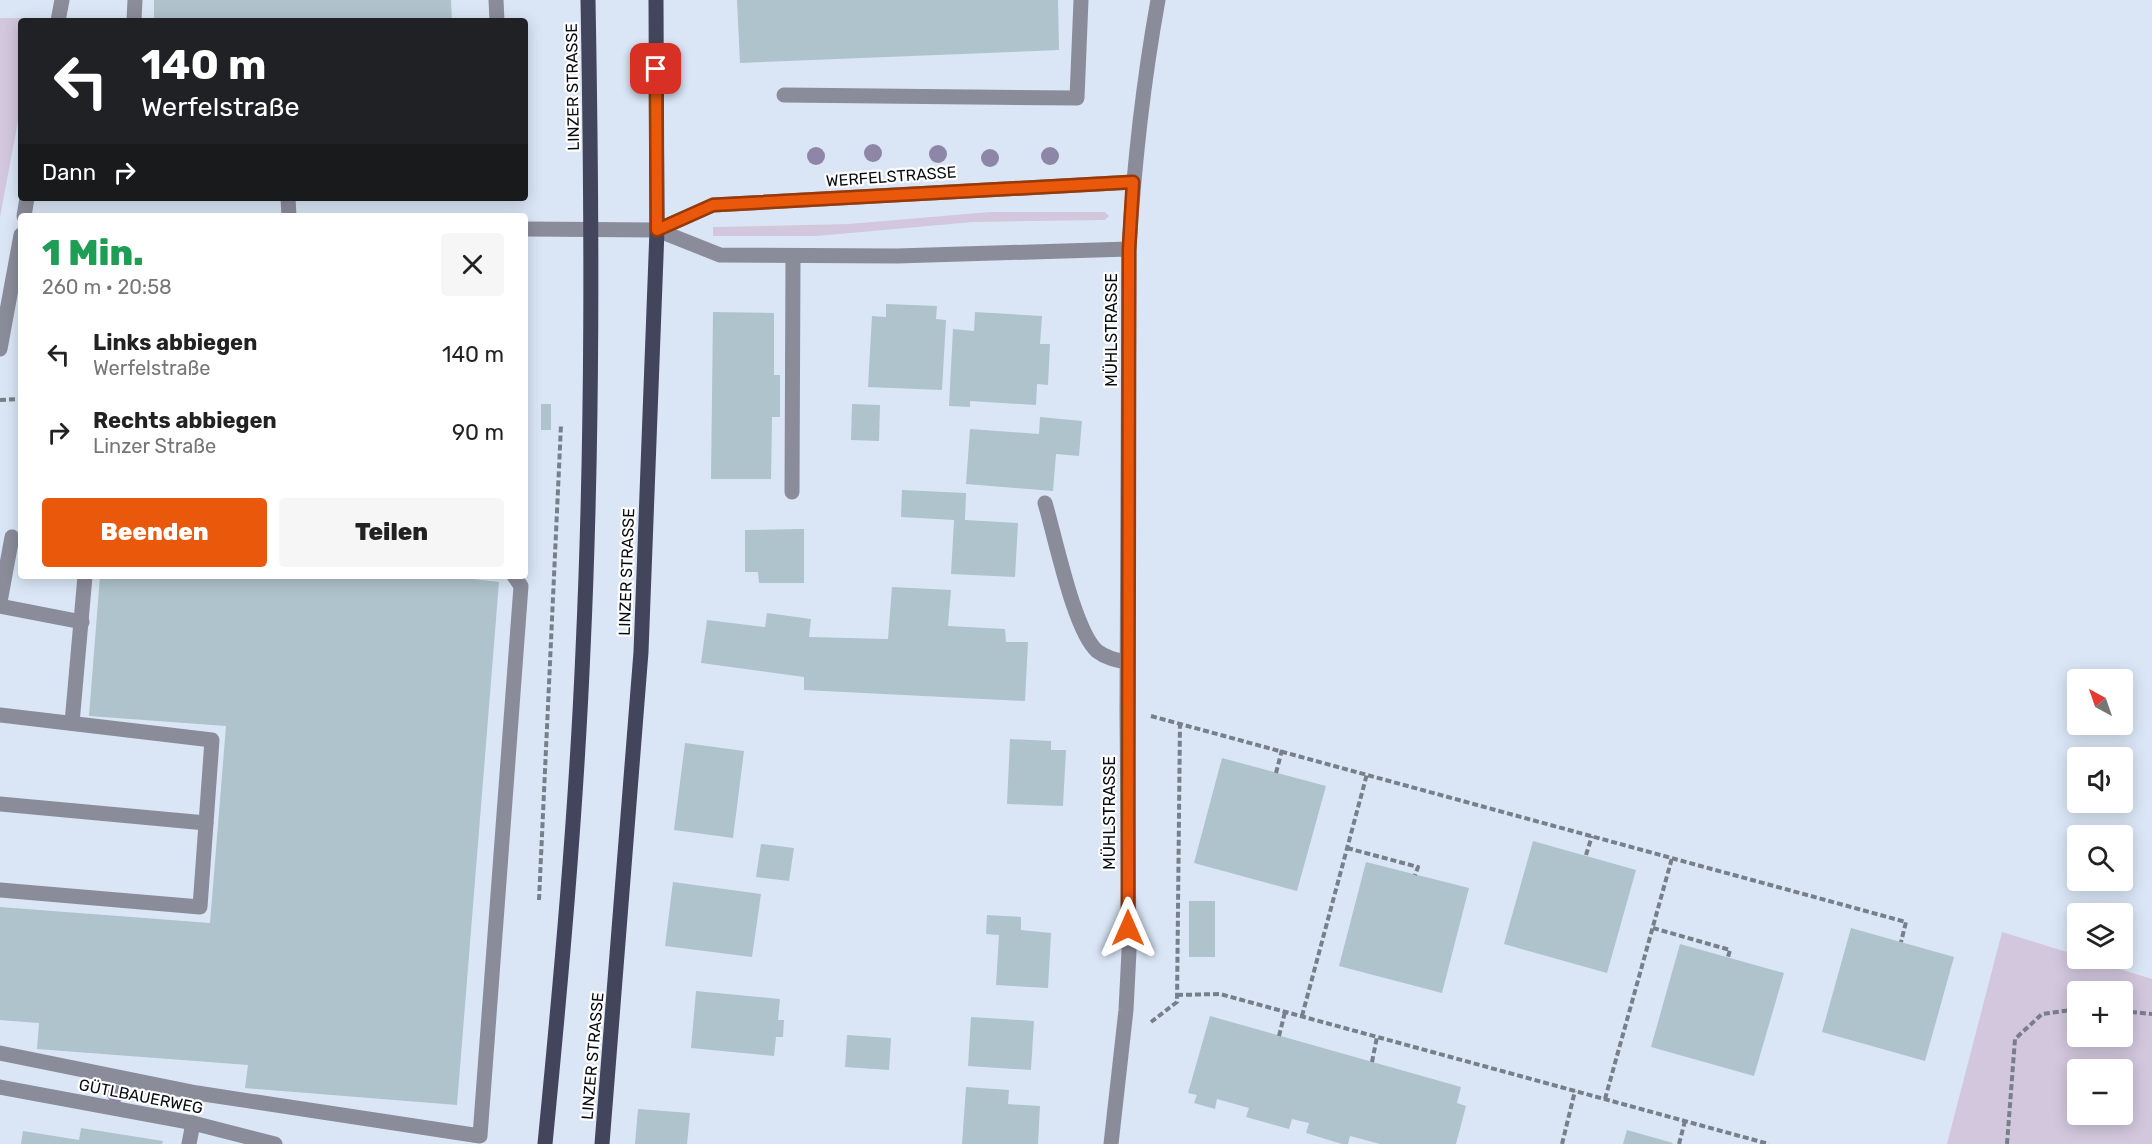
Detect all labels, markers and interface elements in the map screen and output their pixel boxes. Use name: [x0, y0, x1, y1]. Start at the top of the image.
street label: LINZER STRASSE: [562, 23, 583, 151]
text: 140 m: [141, 40, 267, 90]
icon: left: [42, 42, 120, 120]
pin: [630, 43, 681, 94]
icon: arrive: [639, 52, 672, 85]
text: Werfelstraße: [141, 91, 300, 123]
icon: right: [108, 156, 141, 189]
text: Dann: [42, 159, 96, 186]
street label: WERFELSTRASSE: [825, 162, 957, 191]
text: 1 Min.: [42, 231, 144, 274]
button: close: [441, 233, 504, 296]
street label: MÜHLSTRASSE: [1102, 273, 1121, 387]
text: 260 m · 20:58: [42, 275, 172, 299]
text: Links abbiegen: [93, 329, 257, 356]
icon: left: [42, 338, 75, 371]
text: 140 m: [442, 341, 504, 368]
text: Werfelstraße: [93, 356, 210, 380]
text: Rechts abbiegen: [93, 407, 277, 434]
icon: right: [42, 416, 75, 449]
text: 90 m: [452, 419, 504, 446]
text: Linzer Straße: [93, 434, 216, 458]
button: Beenden: [42, 498, 267, 567]
button: Teilen: [279, 498, 504, 567]
street label: LINZER STRASSE: [615, 508, 638, 636]
north arrow: [2067, 669, 2133, 735]
map controls: [2067, 669, 2133, 1125]
button: sound: [2067, 747, 2133, 813]
street label: MÜHLSTRASSE: [1100, 756, 1119, 870]
button: search: [2067, 825, 2133, 891]
position arrow: [1096, 896, 1160, 960]
button: layers: [2067, 903, 2133, 969]
button: +: [2067, 981, 2133, 1047]
street label: LINZER STRASSE: [577, 991, 608, 1121]
button: −: [2067, 1059, 2133, 1125]
street label: GÜTLBAUERWEG: [77, 1075, 205, 1118]

